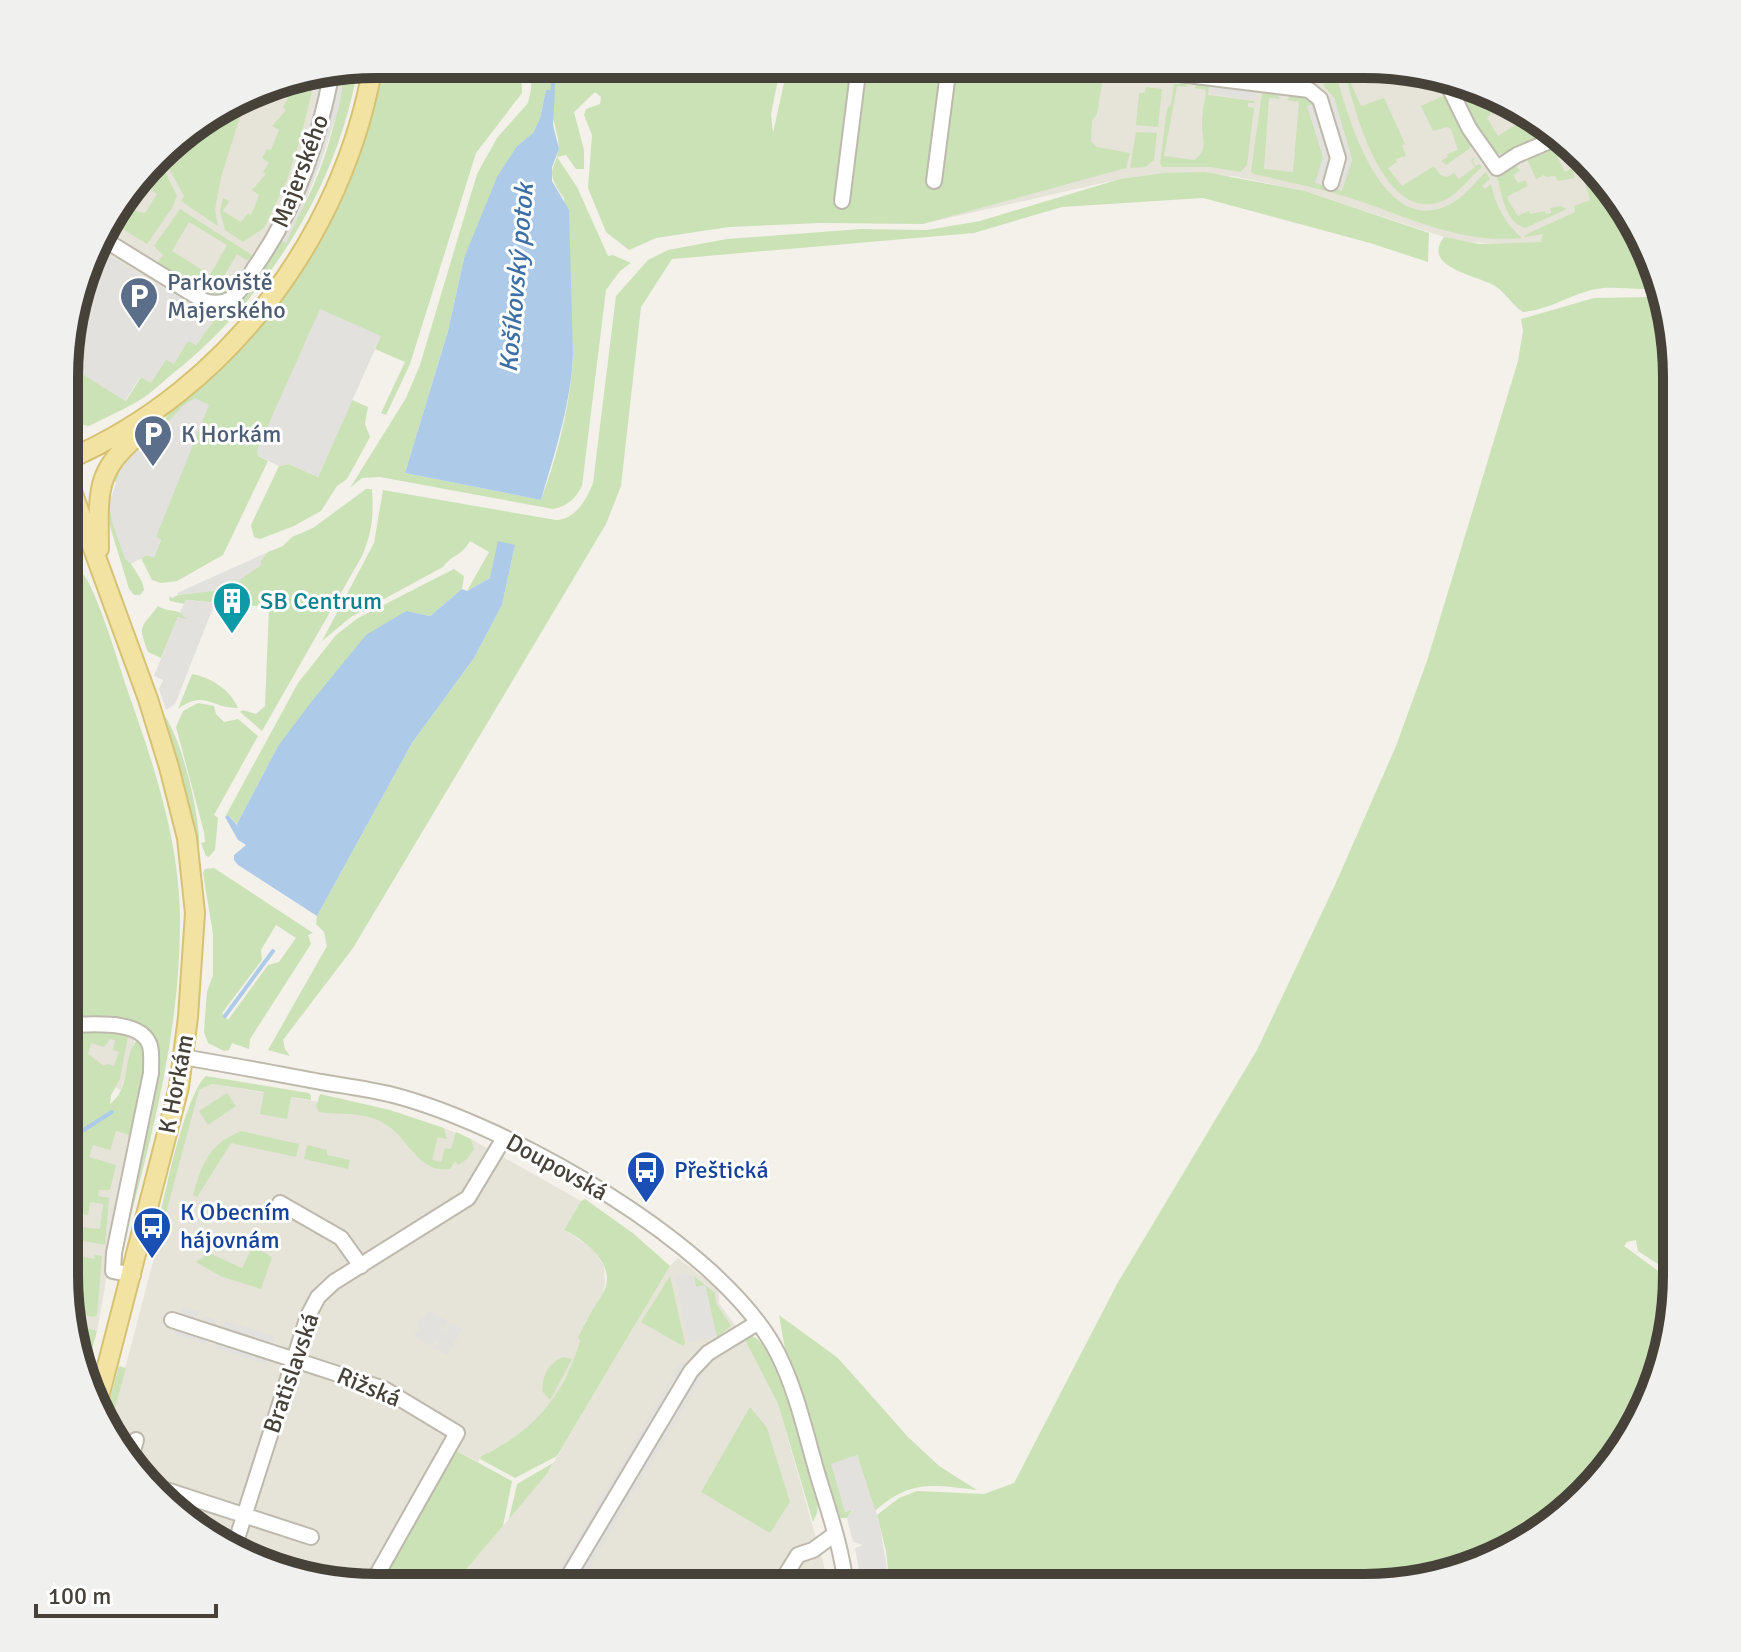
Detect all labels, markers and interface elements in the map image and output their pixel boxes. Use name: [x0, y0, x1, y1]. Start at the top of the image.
street label: Majerského: [265, 110, 335, 232]
water label: Košíkovský potok: [493, 180, 541, 374]
place label: Parkoviště Majerského: [167, 267, 286, 325]
parking icon: Parkoviště Majerského: [118, 275, 160, 330]
parking icon: K Horkám: [132, 413, 174, 468]
place label: K Horkám: [181, 419, 281, 449]
building icon: SB Centrum: [211, 580, 253, 635]
place label: SB Centrum: [260, 586, 382, 616]
street label: K Horkám: [152, 1032, 200, 1136]
street label: Doupovská: [501, 1127, 613, 1207]
bus stop icon: Přeštická: [625, 1149, 667, 1204]
place label: Přeštická: [674, 1155, 769, 1185]
place label: K Obecním hájovnám: [180, 1197, 290, 1255]
bus stop icon: K Obecním hájovnám: [131, 1205, 173, 1260]
street label: Bratislavská: [256, 1309, 326, 1437]
street label: Rižská: [333, 1360, 405, 1414]
scale bar: [36, 1568, 216, 1618]
text: 100 m: [48, 1581, 111, 1611]

